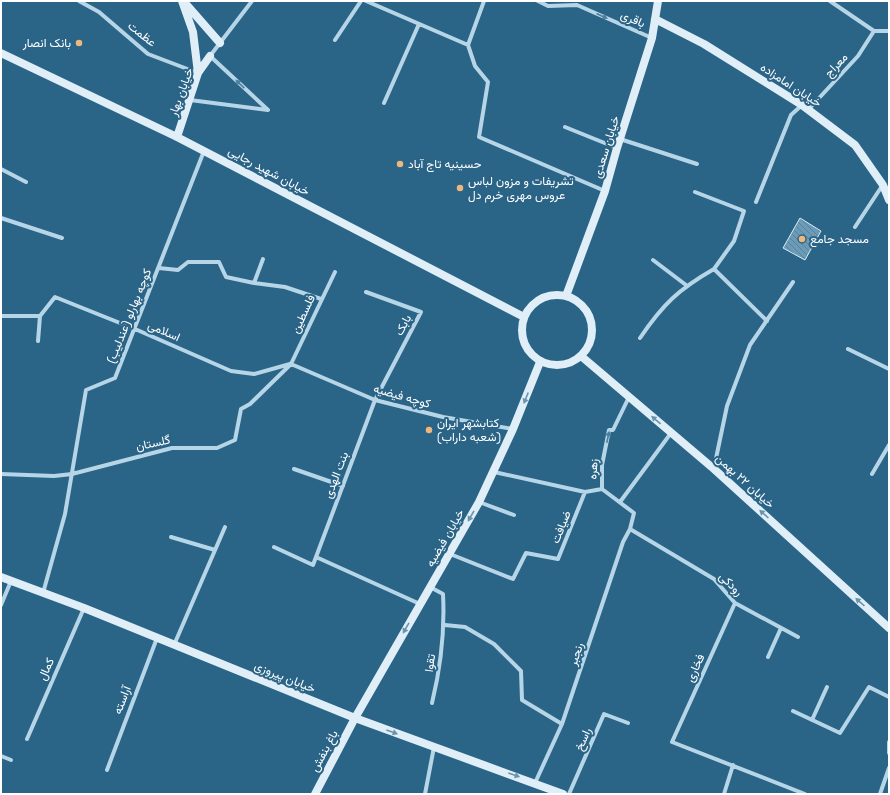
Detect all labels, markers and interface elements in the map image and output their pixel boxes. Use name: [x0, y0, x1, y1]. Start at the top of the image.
street label: باقری: [618, 7, 648, 31]
one-way arrow: [596, 13, 607, 19]
street label: عظمت: [124, 18, 160, 50]
place label: بانک انصار: [22, 35, 71, 51]
marker: بانک انصار: [74, 38, 84, 48]
street label: معراج: [821, 49, 852, 81]
street label: خیابان امامزاده: [757, 59, 825, 111]
street label: خیابان بهار: [165, 66, 197, 119]
one-way arrow: [235, 79, 245, 89]
street label: خیابان سعدی: [589, 114, 623, 180]
street label: خیابان شهید رجایی: [225, 143, 313, 199]
place label: حسینیه تاج آباد: [408, 156, 482, 173]
marker: حسینیه تاج آباد: [395, 159, 405, 169]
place label: تشریفات و مزون لباس عروس مهری خرم دل: [468, 173, 574, 203]
marker: تشریفات و مزون لباس عروس مهری خرم دل: [455, 183, 465, 193]
place label: مسجد جامع: [810, 231, 869, 248]
marker: مسجد جامع: [797, 234, 807, 244]
street label: کوچه بهارلو (عندلیب): [103, 266, 155, 366]
street label: فلسطین: [287, 292, 319, 336]
street label: بابک: [391, 312, 415, 338]
street label: اسلامی: [145, 317, 183, 345]
street label: کوچه فیضیه: [372, 380, 432, 412]
one-way arrow: [522, 392, 528, 404]
place label: کتابشهر ایران (شعبه داراب): [437, 415, 501, 445]
one-way arrow: [650, 415, 661, 424]
marker: کتابشهر ایران (شعبه داراب): [424, 425, 434, 435]
one-way arrow: [605, 431, 611, 443]
street label: گلستان: [134, 432, 172, 454]
street label: بنت الهدی: [320, 449, 352, 501]
street label: خیابان ۲۲ بهمن: [712, 450, 778, 512]
street label: زهره: [584, 458, 602, 480]
street label: خیابان فیضیه: [422, 506, 468, 570]
street label: ضیافت: [547, 508, 575, 546]
one-way arrow: [468, 510, 475, 521]
one-way arrow: [759, 510, 769, 519]
street label: رودکی: [715, 568, 747, 600]
one-way arrow: [855, 597, 865, 607]
one-way arrow: [403, 622, 410, 634]
street label: رنجبر: [564, 640, 587, 669]
street label: فخاری: [682, 651, 708, 685]
street label: تقوا: [421, 653, 439, 673]
street label: کمال: [34, 655, 58, 683]
street label: خیابان پیروزی: [252, 657, 318, 697]
street label: آراسته: [109, 682, 135, 716]
street label: راسخ: [571, 725, 596, 754]
street label: باغ بنفش: [306, 727, 343, 775]
one-way arrow: [386, 729, 398, 735]
one-way arrow: [508, 773, 520, 779]

